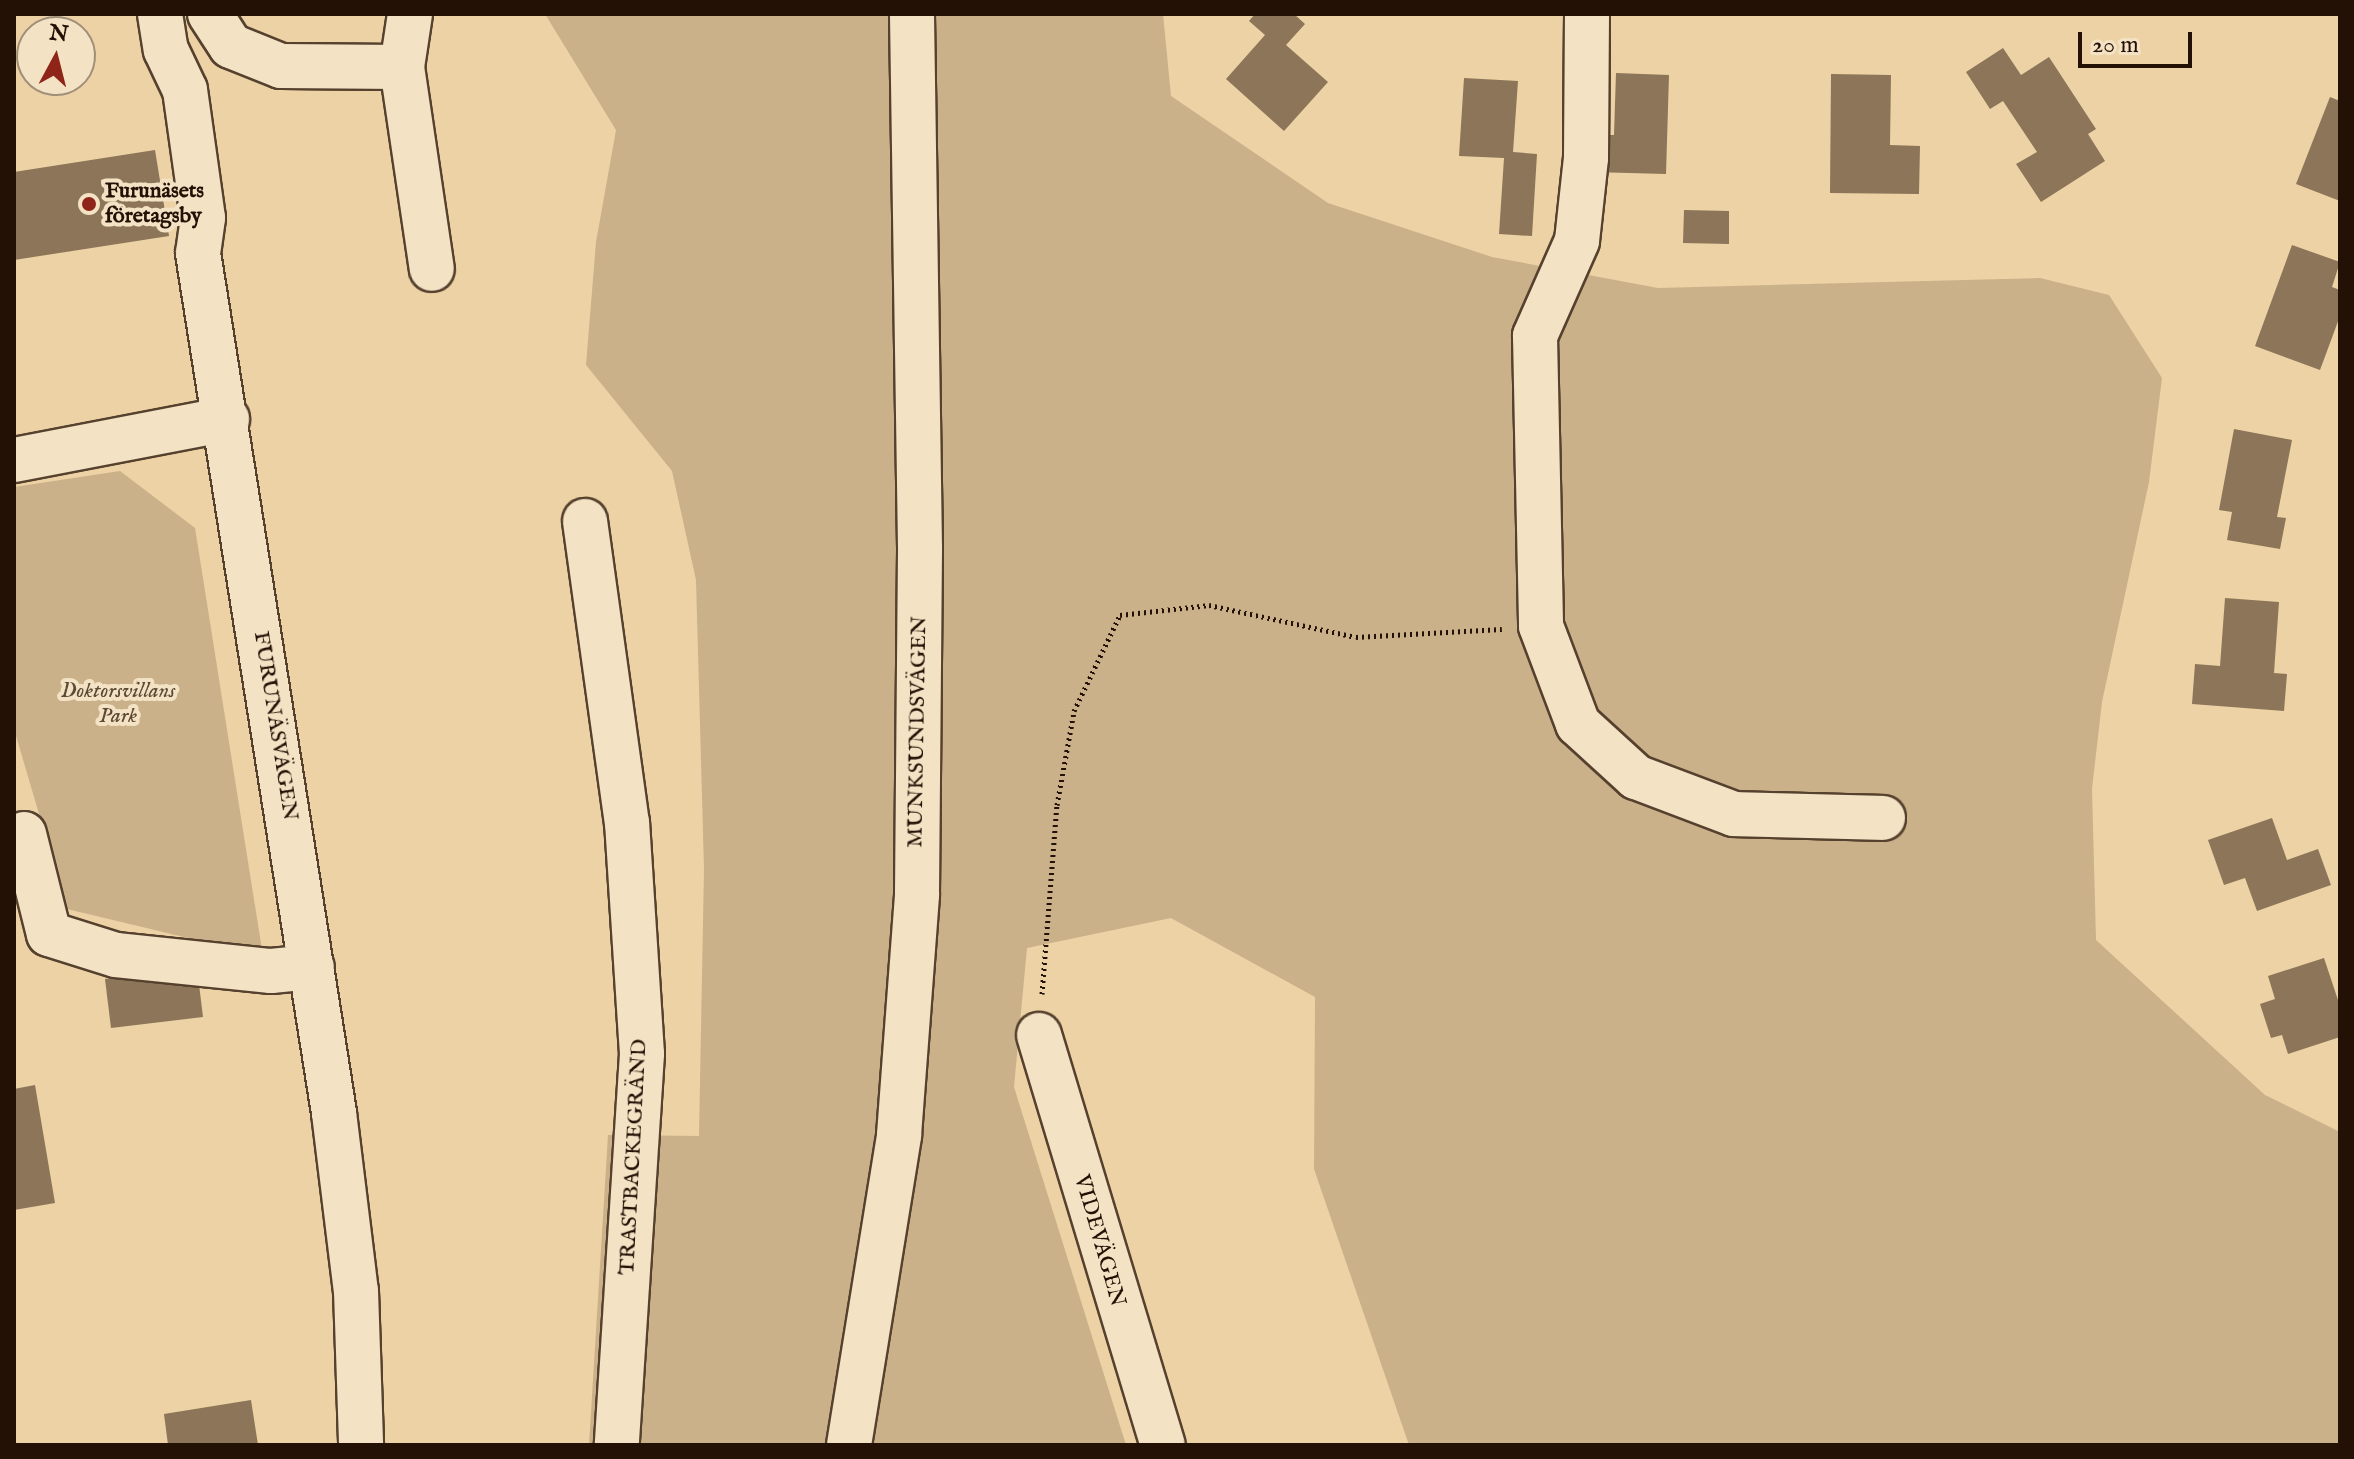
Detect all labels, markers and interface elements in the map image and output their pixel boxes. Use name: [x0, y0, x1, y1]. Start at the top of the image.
north arrow: [16, 16, 96, 96]
scale bar: [2082, 16, 2196, 66]
text: N: [48, 19, 70, 49]
text: 20 m: [2092, 30, 2139, 61]
place label: Furunäsets företagsby: [105, 178, 204, 230]
marker: Furunäsets företagsby: [80, 195, 98, 213]
street label: MUNKSUNDSVÄGEN: [903, 616, 933, 848]
street label: FURUNÄSVÄGEN: [247, 629, 303, 823]
park label: Doktorsvillans Park: [61, 678, 175, 730]
street label: TRASTBACKEGRÄND: [615, 1038, 653, 1276]
street label: VIDEVÄGEN: [1068, 1172, 1130, 1310]

